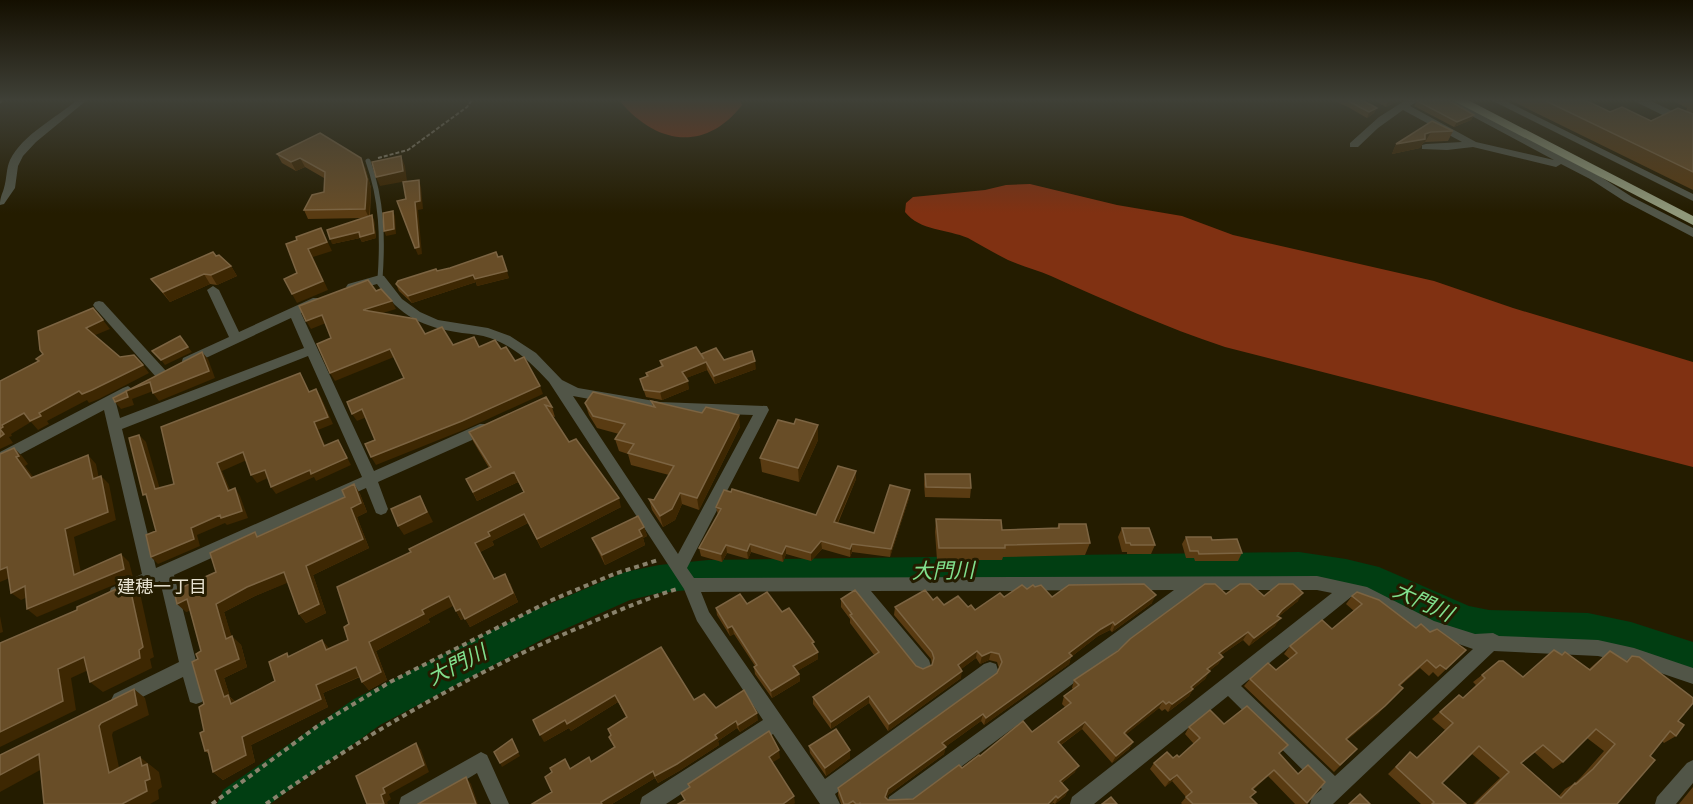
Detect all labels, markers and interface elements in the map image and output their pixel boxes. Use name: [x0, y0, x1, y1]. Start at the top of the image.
water label: 大門川: [911, 557, 977, 583]
district label: 建穂一丁目: [117, 576, 207, 596]
water label: 大門川: [1390, 577, 1459, 626]
water label: 大門川: [423, 638, 492, 689]

